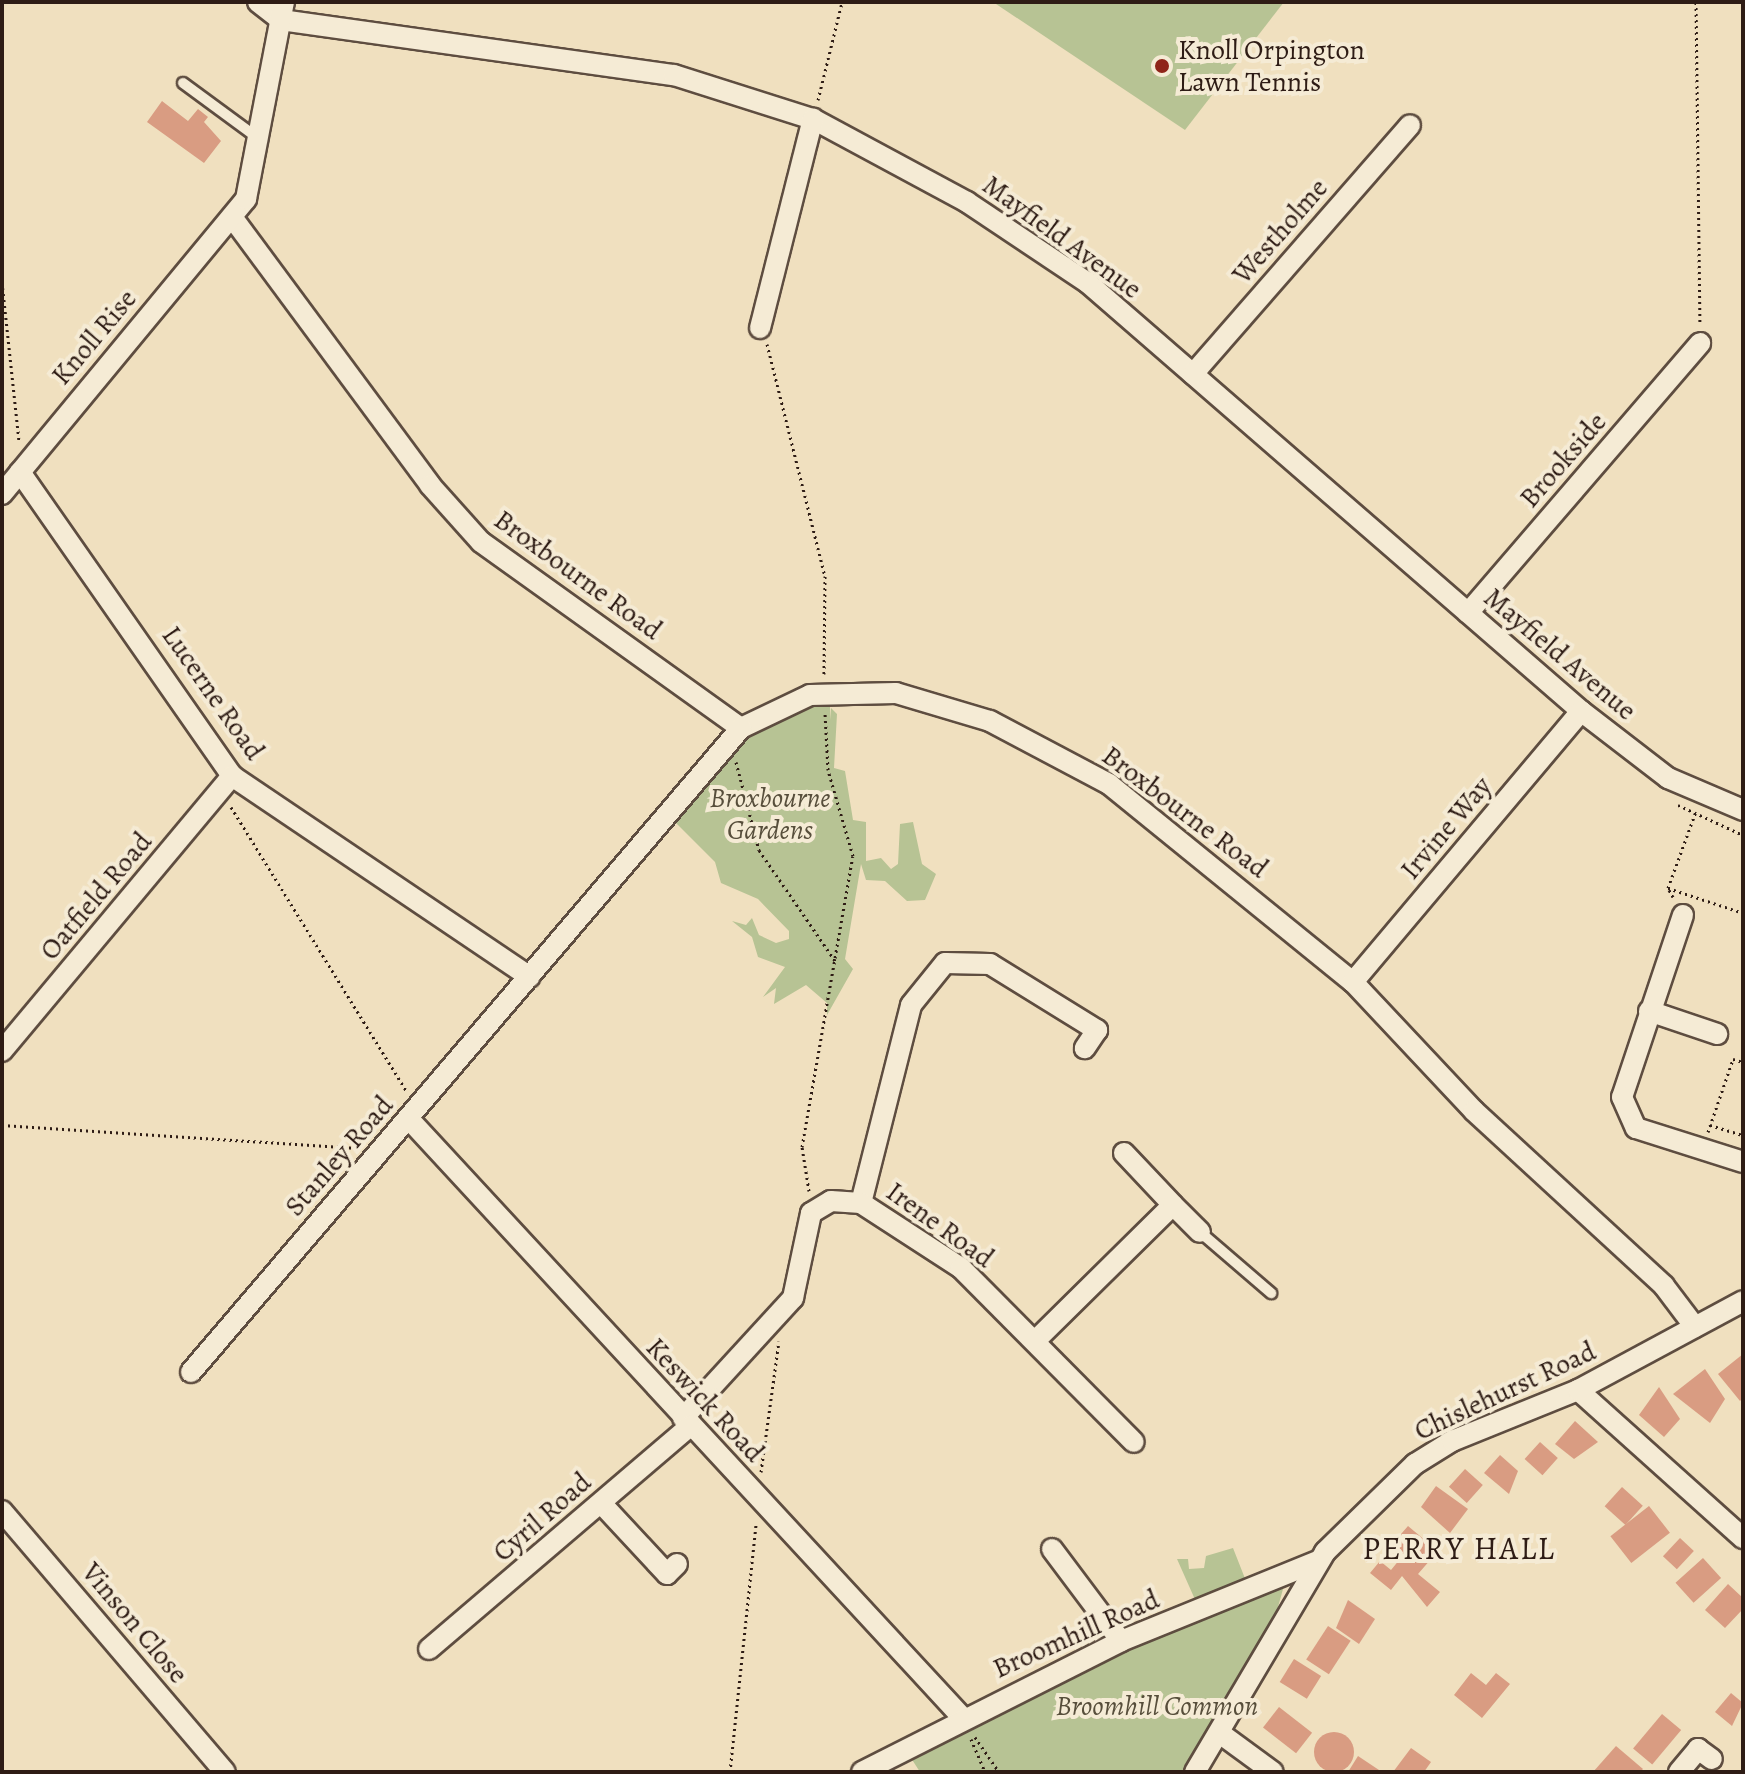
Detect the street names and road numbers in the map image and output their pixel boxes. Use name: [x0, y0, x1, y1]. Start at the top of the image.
street label: Mayfield Avenue: [976, 168, 1148, 306]
street label: Westholme: [1225, 171, 1335, 291]
street label: Knoll Rise: [44, 282, 144, 392]
street label: Brookside: [1512, 405, 1614, 515]
street label: Broxbourne Road: [487, 503, 669, 647]
street label: Mayfield Avenue: [1477, 581, 1643, 727]
street label: Lucerne Road: [155, 620, 271, 766]
street label: Broxbourne Road: [1095, 739, 1275, 885]
street label: Irvine Way: [1393, 770, 1499, 886]
street label: Oatfield Road: [33, 825, 159, 967]
street label: Stanley Road: [278, 1089, 400, 1223]
street label: Irene Road: [880, 1175, 1000, 1275]
street label: Keswick Road: [639, 1331, 771, 1469]
street label: Chislehurst Road: [1409, 1334, 1601, 1448]
street label: Cyril Road: [486, 1465, 598, 1569]
street label: Vinson Close: [75, 1556, 195, 1690]
street label: Broomhill Road: [988, 1582, 1164, 1686]

